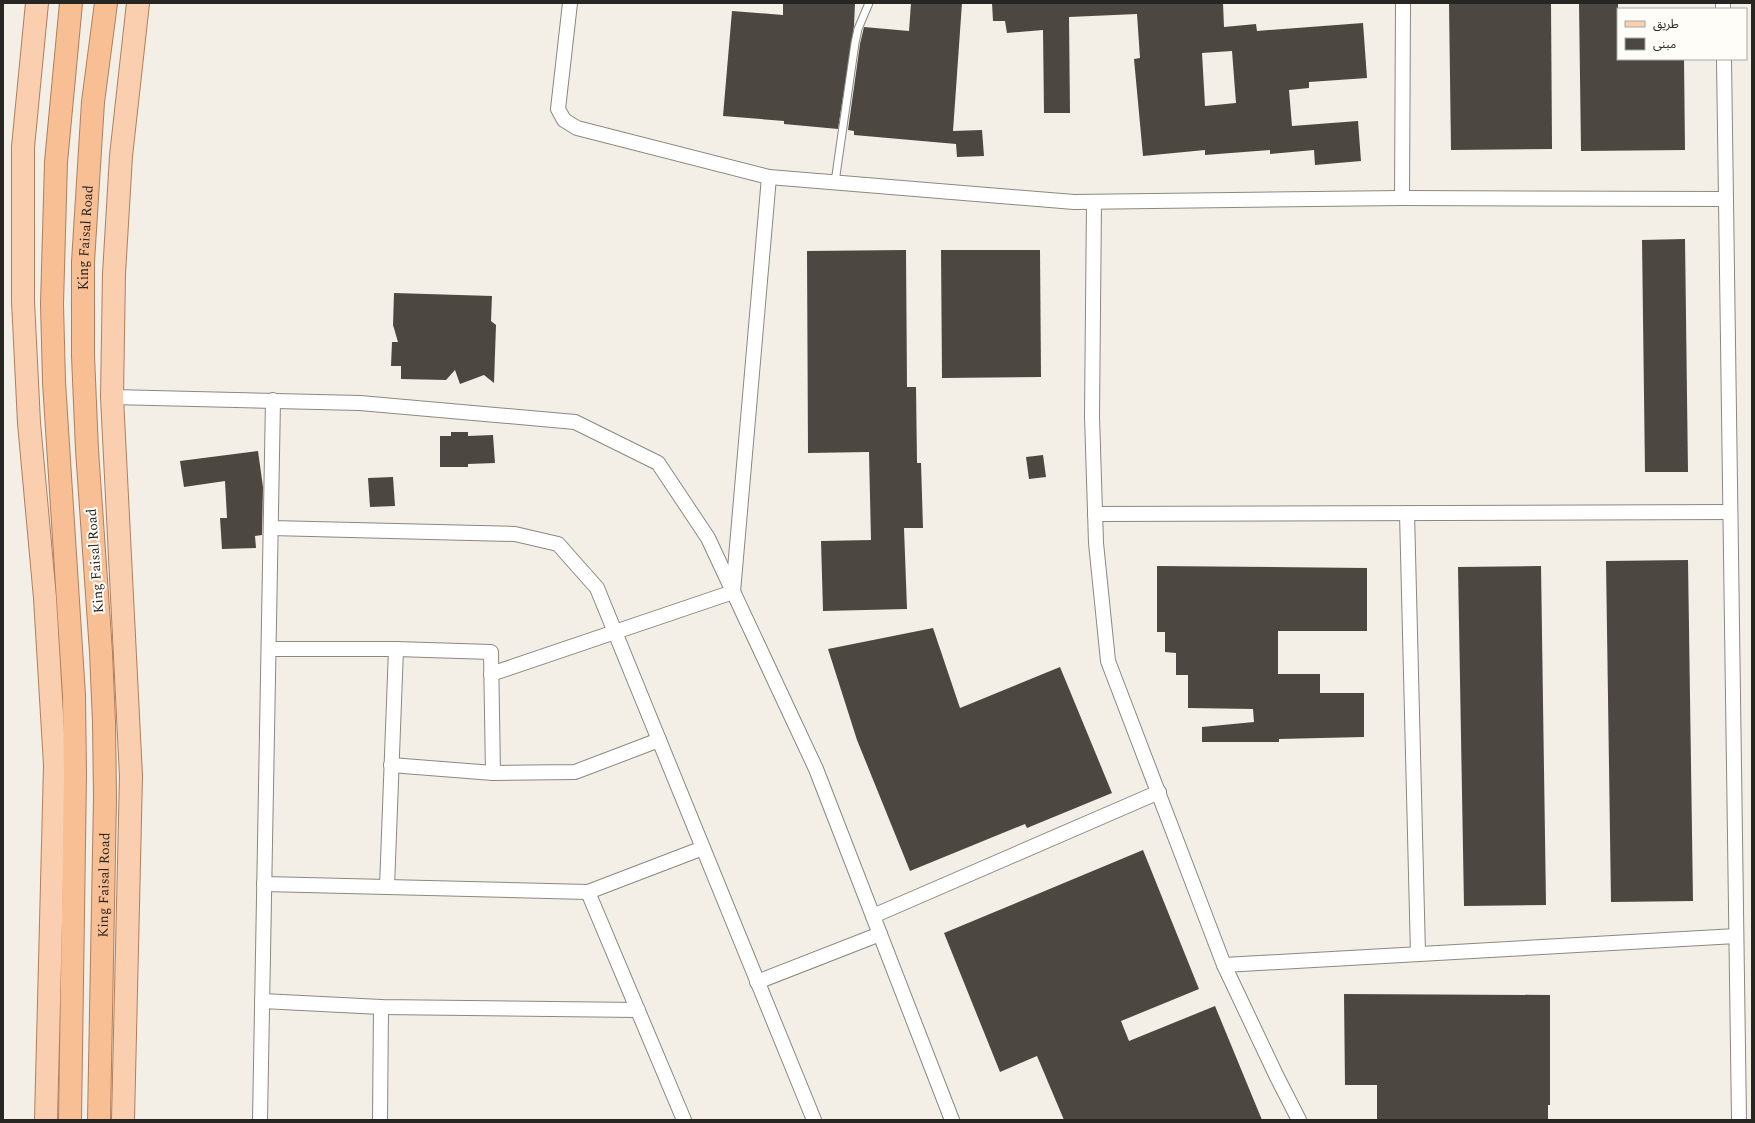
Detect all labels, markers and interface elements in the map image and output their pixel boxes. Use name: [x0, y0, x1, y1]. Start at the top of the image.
legend: [1617, 8, 1747, 60]
text: طريق: [1653, 15, 1679, 34]
text: مبنى: [1653, 35, 1676, 54]
street label: King Faisal Road: [73, 184, 98, 290]
street label: King Faisal Road: [81, 508, 109, 614]
street label: King Faisal Road: [92, 832, 115, 938]

